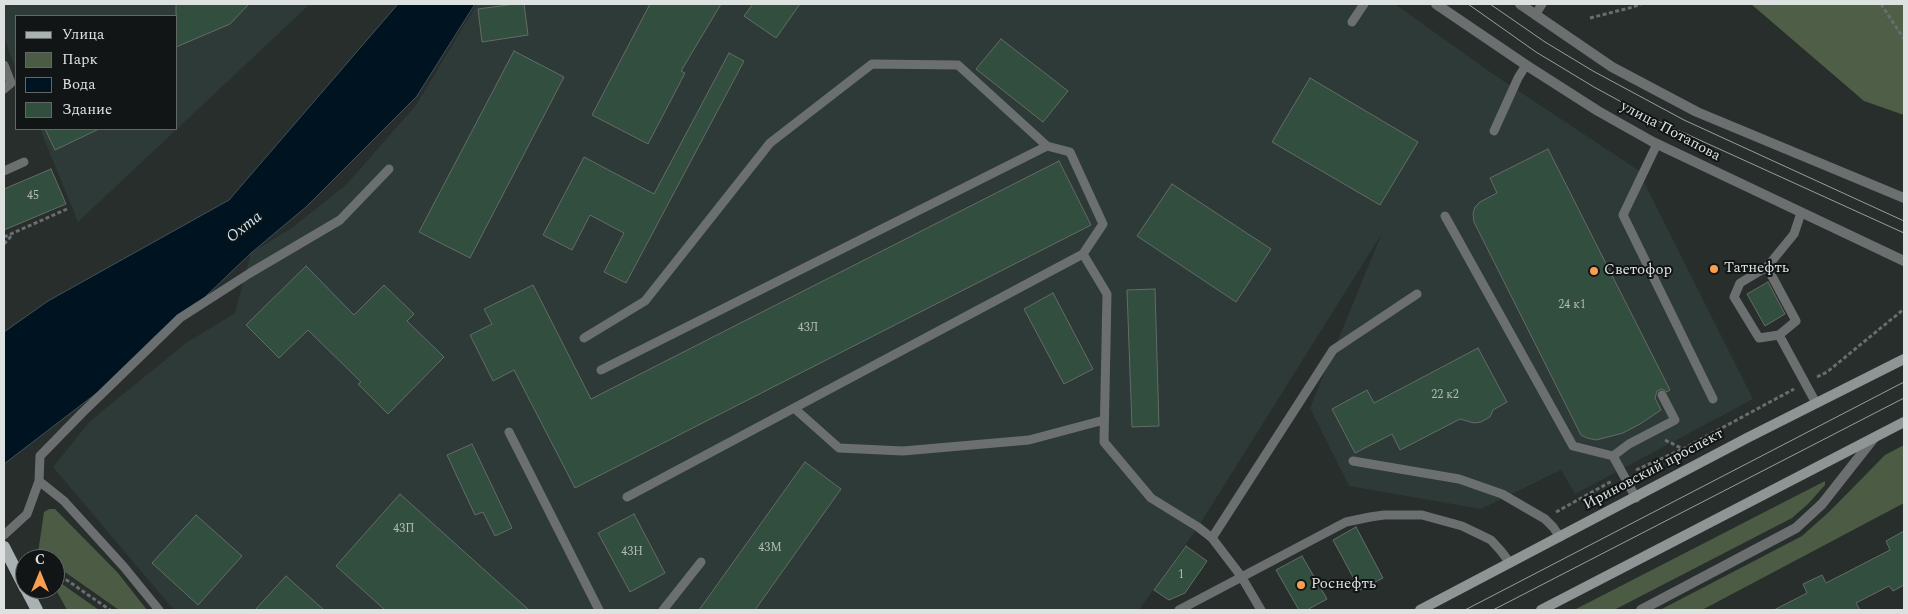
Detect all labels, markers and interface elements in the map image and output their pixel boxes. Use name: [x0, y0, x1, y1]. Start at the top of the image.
legend: [15, 15, 178, 130]
text: Улица: [62, 23, 104, 46]
text: Парк: [62, 48, 98, 71]
text: Вода: [62, 73, 96, 96]
text: Здание: [62, 98, 112, 121]
street label: улица Потапова: [1617, 98, 1723, 166]
house number: 45: [27, 190, 39, 204]
water label: Охта: [223, 208, 267, 248]
place label: Татнефть: [1724, 260, 1789, 278]
place label: Светофор: [1604, 262, 1672, 280]
marker: Татнефть: [1708, 263, 1720, 275]
marker: Светофор: [1588, 265, 1600, 277]
house number: 24 к1: [1558, 299, 1586, 313]
house number: 43Л: [798, 322, 818, 336]
house number: 22 к2: [1431, 389, 1459, 403]
street label: Ириновский проспект: [1581, 425, 1727, 515]
house number: 43П: [393, 523, 415, 537]
house number: 43М: [758, 542, 782, 556]
house number: 43Н: [621, 546, 643, 560]
north arrow: [15, 549, 65, 599]
text: С: [35, 549, 45, 570]
house number: 1: [1178, 569, 1184, 583]
place label: Роснефть: [1311, 576, 1376, 594]
marker: Роснефть: [1295, 579, 1307, 591]

